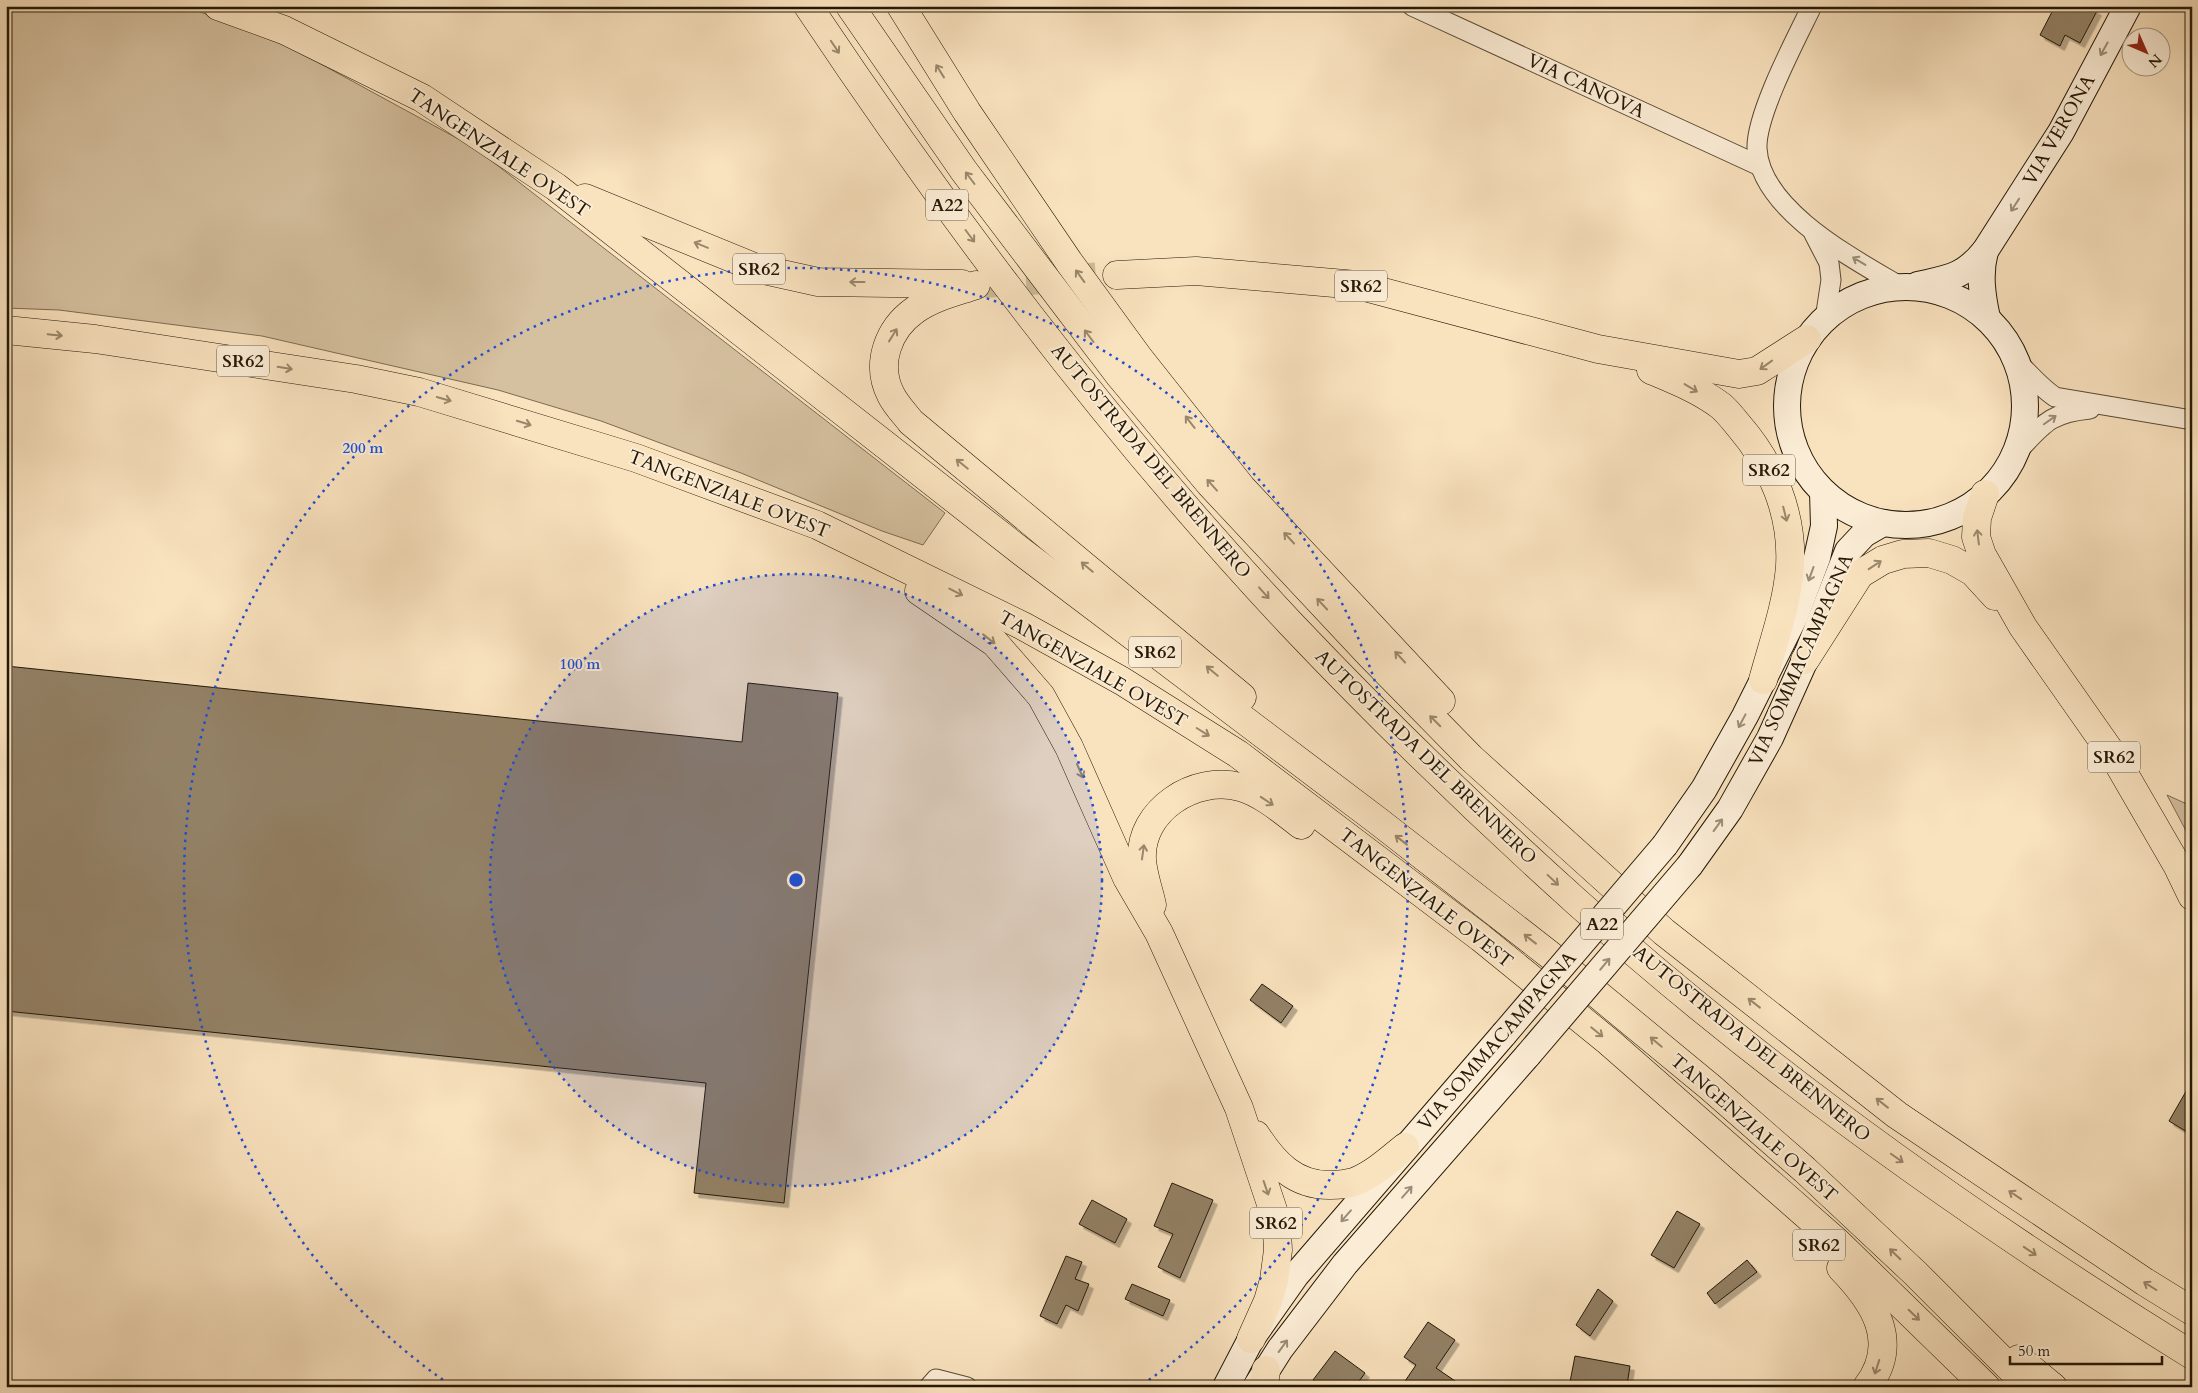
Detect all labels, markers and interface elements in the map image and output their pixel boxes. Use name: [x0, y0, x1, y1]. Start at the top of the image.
north arrow: [2120, 28, 2170, 78]
one-way arrow: [830, 40, 840, 54]
one-way arrow: [2099, 41, 2109, 56]
street label: VIA CANOVA: [1523, 47, 1650, 125]
text: N: [2144, 50, 2166, 72]
one-way arrow: [935, 64, 945, 78]
street label: VIA VERONA: [2017, 69, 2102, 190]
street label: TANGENZIALE OVEST: [403, 82, 595, 224]
one-way arrow: [965, 171, 975, 185]
road number: A22: [926, 190, 968, 220]
one-way arrow: [2010, 198, 2020, 212]
one-way arrow: [964, 229, 975, 242]
one-way arrow: [694, 239, 709, 249]
road number: SR62: [733, 253, 785, 284]
one-way arrow: [1852, 256, 1866, 267]
one-way arrow: [1075, 269, 1085, 283]
road number: SR62: [1335, 270, 1387, 302]
one-way arrow: [849, 277, 866, 287]
one-way arrow: [888, 328, 898, 342]
one-way arrow: [46, 330, 62, 340]
one-way arrow: [1084, 330, 1095, 343]
street label: AUTOSTRADA DEL BRENNERO: [1045, 338, 1257, 584]
road number: SR62: [217, 346, 269, 376]
one-way arrow: [1759, 360, 1773, 370]
one-way arrow: [276, 363, 292, 373]
one-way arrow: [1684, 384, 1698, 394]
one-way arrow: [436, 395, 452, 405]
one-way arrow: [2043, 415, 2057, 426]
one-way arrow: [1184, 416, 1195, 429]
one-way arrow: [516, 419, 532, 429]
text: 200 m: [343, 438, 384, 458]
street label: TANGENZIALE OVEST: [624, 444, 834, 545]
road number: SR62: [1743, 454, 1795, 486]
one-way arrow: [955, 458, 968, 469]
one-way arrow: [1206, 479, 1218, 492]
one-way arrow: [1781, 506, 1790, 522]
one-way arrow: [1973, 529, 1983, 545]
one-way arrow: [1283, 532, 1295, 545]
street label: VIA SOMMACAMPAGNA: [1742, 549, 1860, 770]
one-way arrow: [1867, 560, 1881, 570]
one-way arrow: [1081, 562, 1094, 573]
one-way arrow: [1806, 565, 1815, 581]
one-way arrow: [948, 587, 963, 597]
one-way arrow: [1258, 587, 1269, 600]
one-way arrow: [1317, 598, 1328, 611]
street label: TANGENZIALE OVEST: [994, 604, 1192, 734]
one-way arrow: [983, 633, 996, 644]
road number: SR62: [1129, 636, 1181, 668]
street label: AUTOSTRADA DEL BRENNERO: [1309, 644, 1543, 870]
one-way arrow: [1394, 651, 1406, 663]
text: 100 m: [560, 654, 601, 674]
one-way arrow: [1205, 666, 1218, 677]
one-way arrow: [1737, 713, 1747, 728]
one-way arrow: [1429, 715, 1441, 727]
one-way arrow: [1196, 728, 1210, 738]
road number: SR62: [2088, 742, 2140, 772]
one-way arrow: [1076, 763, 1086, 778]
one-way arrow: [1259, 796, 1273, 806]
one-way arrow: [1713, 818, 1723, 832]
street label: TANGENZIALE OVEST: [1334, 822, 1518, 974]
one-way arrow: [1395, 834, 1408, 845]
one-way arrow: [1138, 844, 1148, 860]
centre of rings: [787, 871, 805, 889]
one-way arrow: [1547, 874, 1560, 886]
road number: A22: [1581, 909, 1623, 940]
one-way arrow: [1524, 934, 1537, 945]
street label: AUTOSTRADA DEL BRENNERO: [1628, 940, 1876, 1148]
street label: VIA SOMMACAMPAGNA: [1412, 945, 1582, 1136]
one-way arrow: [1599, 958, 1611, 971]
one-way arrow: [1748, 997, 1761, 1008]
one-way arrow: [1590, 1027, 1603, 1038]
one-way arrow: [1650, 1037, 1663, 1048]
street label: TANGENZIALE OVEST: [1665, 1048, 1843, 1208]
one-way arrow: [1875, 1098, 1888, 1109]
one-way arrow: [1890, 1153, 1904, 1163]
one-way arrow: [1261, 1179, 1271, 1195]
one-way arrow: [1401, 1186, 1413, 1199]
one-way arrow: [2009, 1190, 2023, 1200]
road number: SR62: [1250, 1208, 1302, 1238]
one-way arrow: [1340, 1209, 1351, 1222]
road number: SR62: [1793, 1230, 1845, 1260]
one-way arrow: [2023, 1246, 2037, 1256]
one-way arrow: [1889, 1248, 1901, 1260]
one-way arrow: [2144, 1280, 2158, 1290]
one-way arrow: [1908, 1309, 1920, 1321]
scale bar: [2010, 1333, 2163, 1365]
one-way arrow: [1278, 1339, 1288, 1353]
text: 50 m: [2018, 1341, 2050, 1361]
one-way arrow: [1872, 1359, 1881, 1374]

